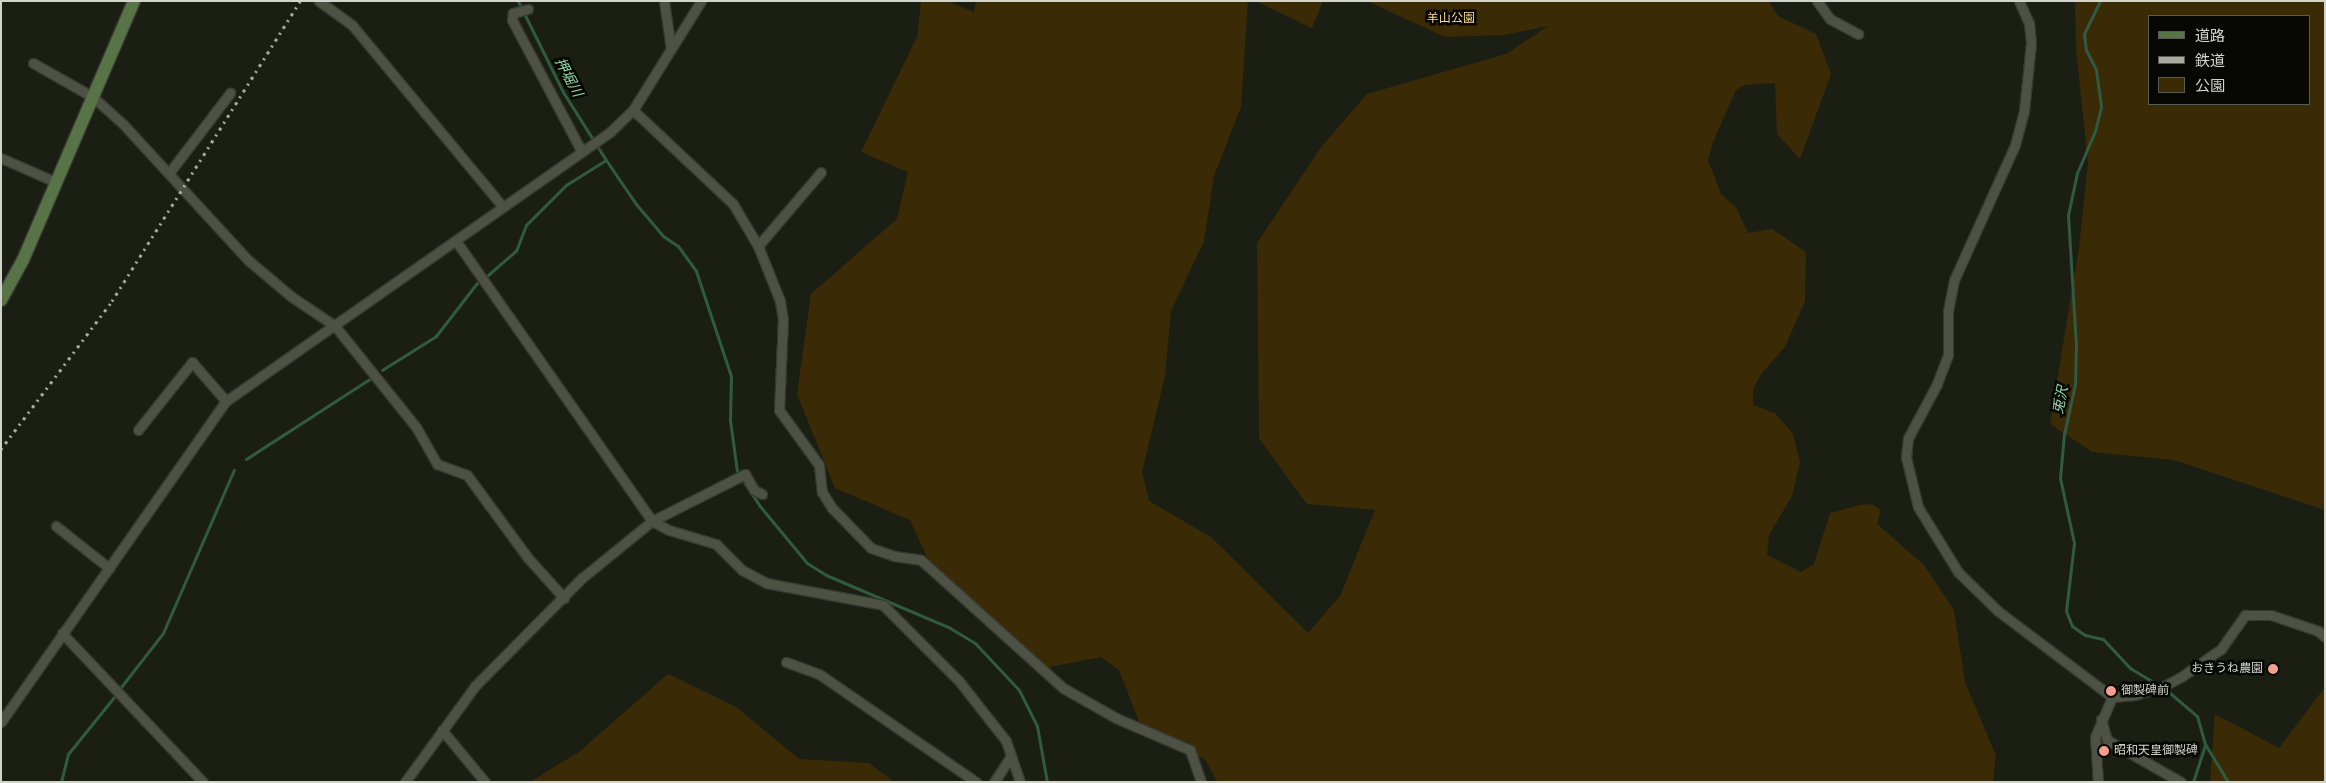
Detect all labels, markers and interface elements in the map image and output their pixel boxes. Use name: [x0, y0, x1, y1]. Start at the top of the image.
park label: 羊山公園: [1427, 12, 1475, 26]
legend: [2148, 15, 2311, 105]
text: 道路: [2195, 25, 2225, 46]
text: 鉄道: [2195, 50, 2225, 71]
water label: 押堀川: [552, 55, 586, 99]
text: 公園: [2195, 75, 2225, 96]
water label: 兎沢: [2049, 385, 2071, 415]
place label: おきうね農園: [2191, 662, 2263, 676]
marker: おきうね農園: [2267, 663, 2279, 675]
place label: 御製碑前: [2121, 684, 2169, 698]
marker: 御製碑前: [2105, 685, 2117, 697]
place label: 昭和天皇御製碑: [2114, 744, 2198, 758]
marker: 昭和天皇御製碑: [2098, 745, 2110, 757]

